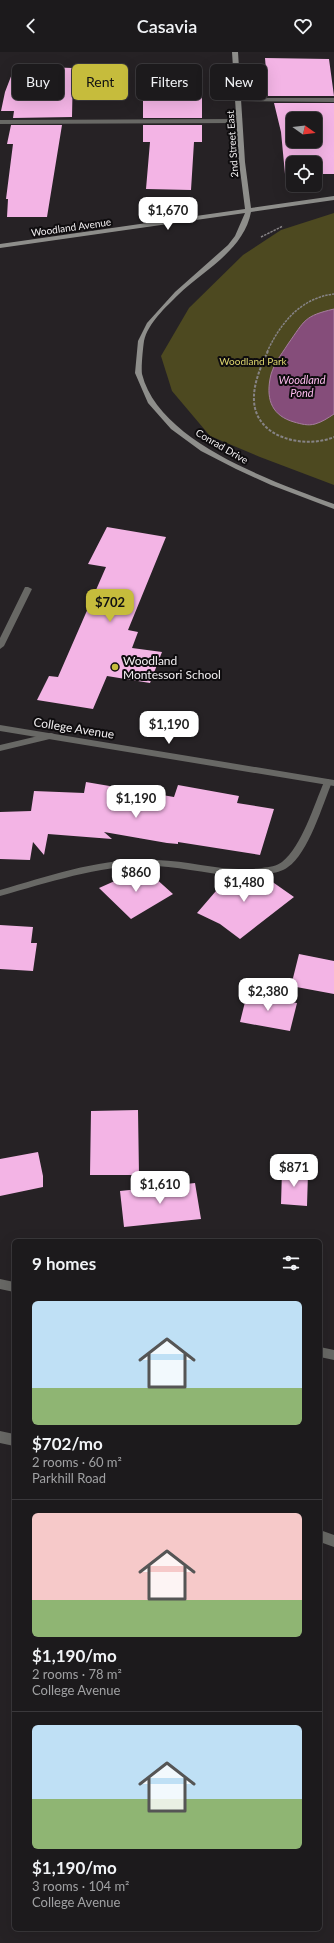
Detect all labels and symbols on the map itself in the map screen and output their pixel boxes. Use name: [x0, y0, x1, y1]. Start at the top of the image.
street label: 2nd Street East: [224, 110, 240, 178]
north arrow: [286, 112, 322, 148]
pin: $1,670: [135, 197, 201, 231]
street label: Woodland Avenue: [30, 215, 112, 239]
park label: Woodland Park: [219, 355, 288, 367]
water label: Woodland Pond: [279, 373, 326, 399]
street label: Conrad Drive: [194, 426, 250, 466]
pin: $702: [86, 589, 134, 623]
place label: Woodland Montessori School: [123, 653, 221, 682]
marker: Woodland Montessori School: [110, 662, 120, 672]
pin: $1,190: [136, 711, 202, 745]
street label: College Avenue: [33, 714, 115, 742]
pin: $1,190: [103, 785, 169, 819]
pin: $860: [112, 859, 160, 893]
pin: $1,480: [211, 869, 277, 903]
pin: $2,380: [235, 978, 301, 1012]
pin: $871: [270, 1154, 318, 1188]
pin: $1,610: [127, 1171, 193, 1205]

